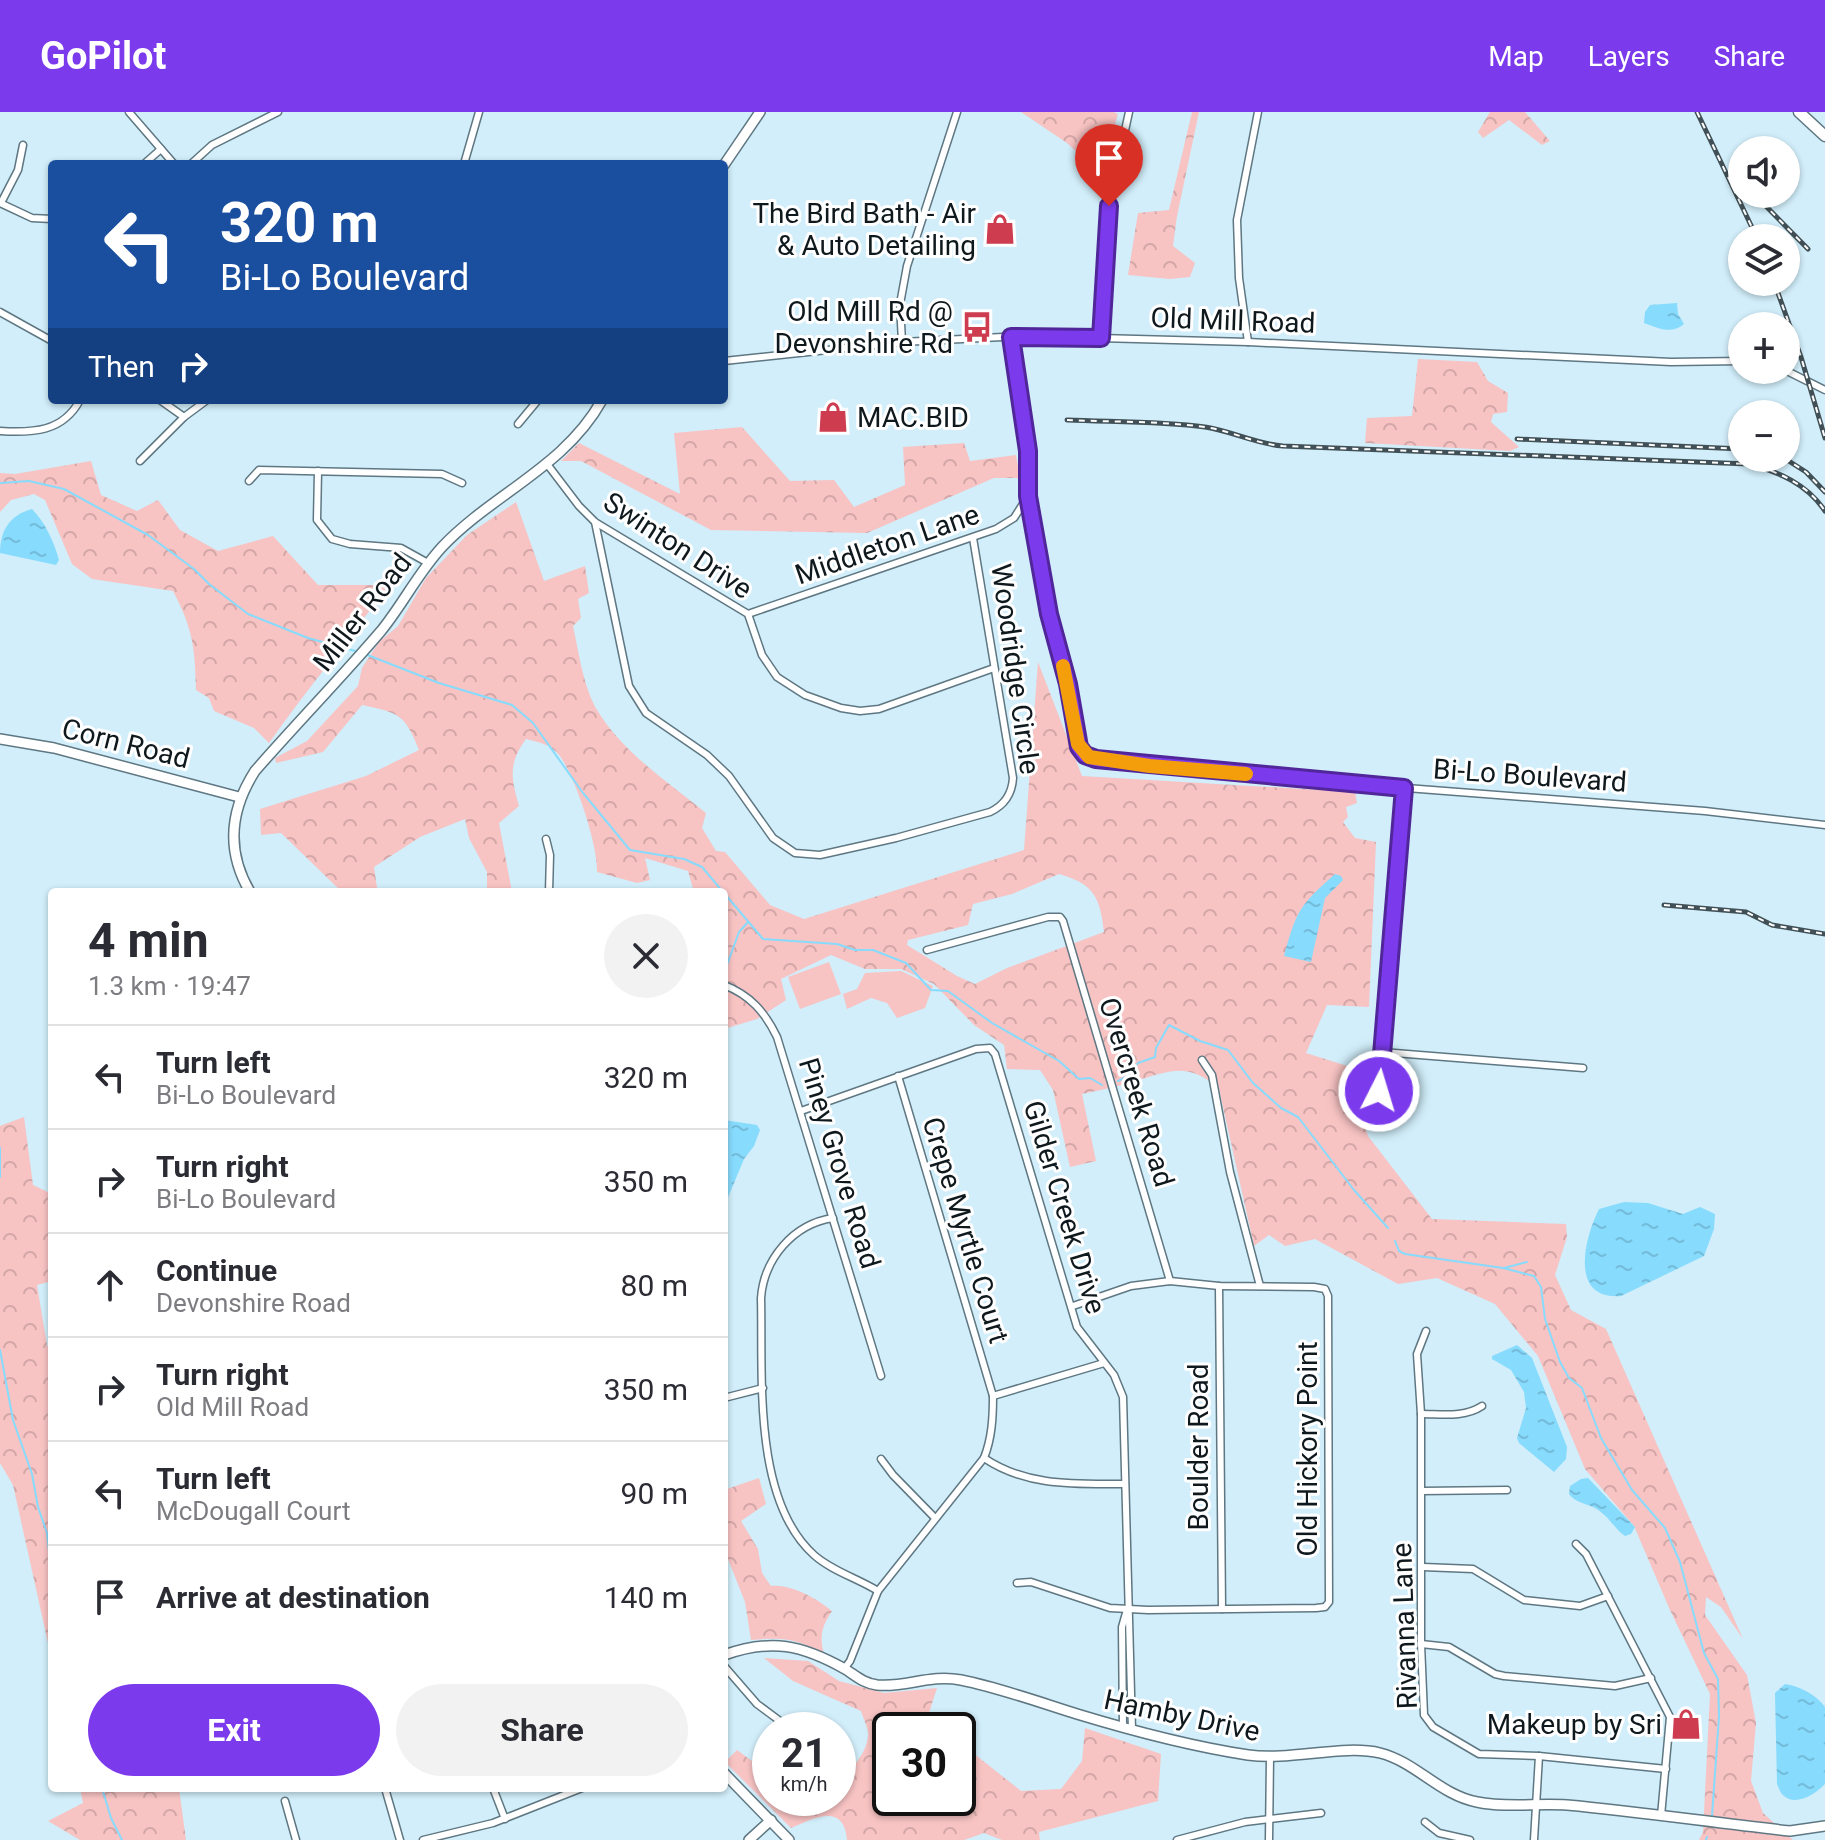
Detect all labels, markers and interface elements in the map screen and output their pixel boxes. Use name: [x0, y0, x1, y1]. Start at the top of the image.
text: GoPilot: [40, 34, 166, 78]
text: Map: [1488, 40, 1544, 73]
text: Layers: [1588, 40, 1670, 73]
text: Share: [1714, 40, 1785, 73]
pin: [1075, 124, 1143, 206]
icon: arrive: [1087, 136, 1131, 180]
map controls: [1728, 136, 1800, 472]
button: sound: [1728, 136, 1800, 208]
text: 320 m: [220, 190, 379, 256]
icon: left: [88, 192, 192, 296]
place label: The Bird Bath - Air & Auto Detailing: [752, 197, 977, 262]
shop icon: The Bird Bath - Air & Auto Detailing: [983, 212, 1017, 246]
button: layers: [1728, 224, 1800, 296]
text: Bi-Lo Boulevard: [220, 257, 469, 299]
place label: Old Mill Rd @ Devonshire Rd: [774, 295, 953, 360]
street label: Old Mill Road: [1150, 301, 1316, 340]
bus stop icon: Old Mill Rd @ Devonshire Rd: [960, 310, 994, 344]
button: +: [1728, 312, 1800, 384]
icon: right: [171, 344, 215, 388]
text: Then: [88, 349, 155, 384]
shop icon: MAC.BID: [816, 400, 850, 434]
button: −: [1728, 400, 1800, 472]
place label: MAC.BID: [857, 401, 969, 434]
street label: Swinton Drive: [597, 485, 758, 606]
street label: Middleton Lane: [791, 498, 983, 591]
street label: Miller Road: [306, 547, 419, 678]
street label: Woodridge Circle: [984, 562, 1047, 776]
street label: Corn Road: [59, 712, 193, 775]
street label: Bi-Lo Boulevard: [1432, 752, 1628, 799]
text: 4 min: [88, 912, 209, 969]
button: close: [604, 914, 688, 998]
text: 1.3 km · 19:47: [88, 971, 251, 1001]
street label: Overcreek Road: [1092, 994, 1181, 1191]
text: Turn left: [156, 1045, 271, 1080]
position arrow: [1337, 1049, 1421, 1133]
street label: Piney Grove Road: [792, 1054, 887, 1272]
icon: left: [88, 1055, 132, 1099]
text: 320 m: [604, 1060, 688, 1095]
text: Bi-Lo Boulevard: [156, 1080, 336, 1110]
street label: Gilder Creek Drive: [1016, 1097, 1113, 1318]
street label: Crepe Myrtle Court: [915, 1113, 1016, 1347]
text: Turn right: [156, 1149, 289, 1184]
icon: right: [88, 1159, 132, 1203]
text: 350 m: [604, 1164, 688, 1199]
text: Bi-Lo Boulevard: [156, 1184, 336, 1214]
text: Continue: [156, 1253, 277, 1288]
icon: ahead: [88, 1263, 132, 1307]
text: 80 m: [621, 1268, 688, 1303]
text: Devonshire Road: [156, 1288, 351, 1318]
street label: Old Hickory Point: [1291, 1341, 1324, 1557]
text: Turn right: [156, 1357, 289, 1392]
street label: Boulder Road: [1182, 1364, 1215, 1530]
icon: right: [88, 1367, 132, 1411]
text: 350 m: [604, 1372, 688, 1407]
text: Old Mill Road: [156, 1392, 309, 1422]
text: Turn left: [156, 1461, 271, 1496]
icon: left: [88, 1471, 132, 1515]
text: 90 m: [621, 1476, 688, 1511]
text: McDougall Court: [156, 1496, 350, 1526]
street label: Rivanna Lane: [1385, 1542, 1424, 1710]
icon: arrive: [88, 1575, 132, 1619]
text: Arrive at destination: [156, 1580, 430, 1615]
text: 140 m: [604, 1580, 688, 1615]
street label: Hamby Drive: [1101, 1683, 1263, 1748]
button: Exit: [88, 1684, 380, 1776]
button: Share: [396, 1684, 688, 1776]
shop icon: Makeup by Sri: [1669, 1707, 1703, 1741]
place label: Makeup by Sri: [1487, 1708, 1662, 1741]
speed limit sign: 30: [872, 1712, 976, 1816]
text: 21: [781, 1730, 827, 1777]
text: km/h: [781, 1772, 827, 1796]

